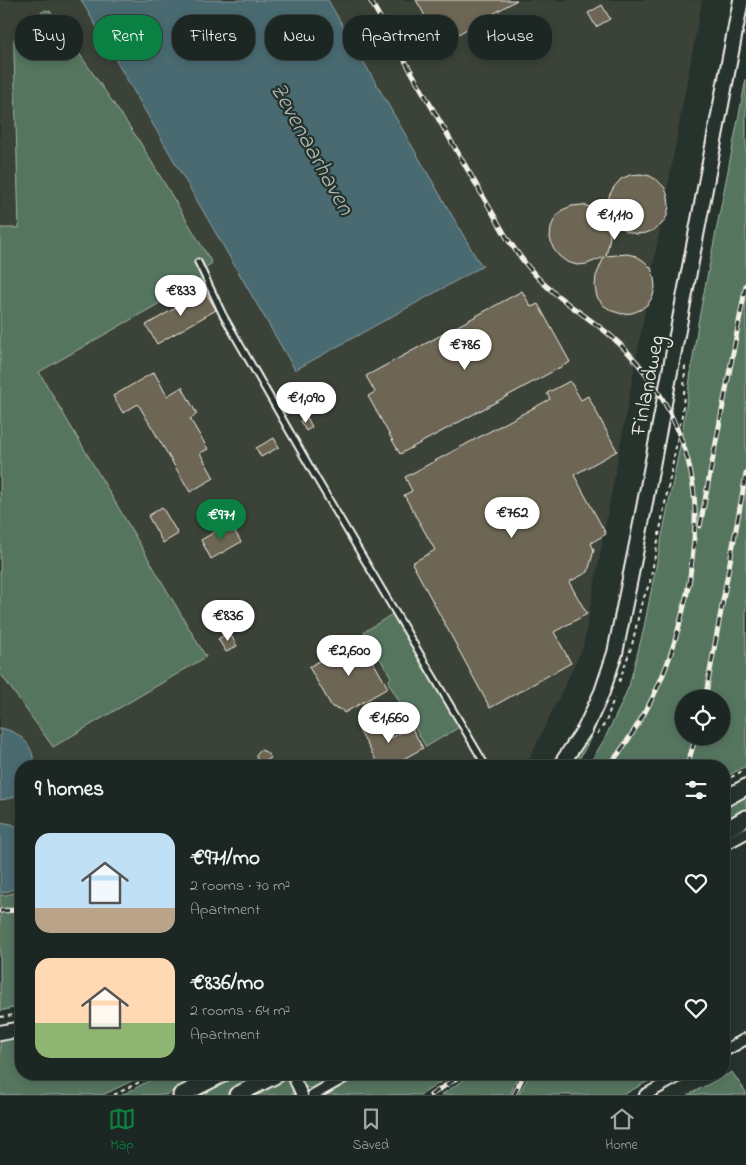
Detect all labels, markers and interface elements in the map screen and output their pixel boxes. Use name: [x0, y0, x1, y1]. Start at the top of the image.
chip: Buy: [15, 15, 83, 60]
chip: Rent: [93, 15, 162, 60]
chip: Filters: [172, 15, 255, 60]
chip: New: [265, 15, 333, 60]
chip: Apartment: [343, 15, 458, 60]
chip: House: [468, 15, 552, 60]
water label: Zevenaarhaven: [260, 76, 362, 223]
pin: €1,110: [574, 198, 656, 241]
text: €1,110: [597, 203, 633, 227]
pin: €833: [151, 274, 211, 317]
text: €833: [166, 279, 196, 303]
pin: €786: [435, 328, 495, 371]
street label: Finlandweg: [623, 332, 675, 440]
text: €786: [450, 333, 480, 357]
pin: €1,090: [265, 382, 347, 424]
text: €1,090: [287, 386, 325, 410]
pin: €762: [482, 496, 542, 539]
pin: €971: [191, 498, 251, 541]
text: €762: [496, 501, 528, 525]
text: €971: [207, 503, 235, 527]
pin: €836: [198, 600, 258, 642]
text: €836: [213, 604, 243, 628]
pin: €2,600: [308, 634, 390, 677]
text: €2,600: [328, 639, 370, 663]
map controls: [675, 690, 730, 745]
button: locate: [675, 690, 730, 745]
pin: €1,660: [348, 702, 430, 744]
text: €1,660: [369, 706, 409, 730]
text: 9 homes: [35, 775, 104, 805]
icon: filters: [682, 776, 710, 804]
text: €971/mo: [190, 844, 260, 874]
icon: home: [75, 853, 135, 913]
icon: heart: [682, 869, 710, 897]
text: 2 rooms · 70 m²: [190, 874, 290, 898]
text: Apartment: [190, 898, 260, 922]
text: €836/mo: [190, 969, 264, 999]
icon: home: [75, 978, 135, 1038]
icon: heart: [682, 994, 710, 1022]
text: 2 rooms · 64 m²: [190, 999, 290, 1023]
text: Apartment: [190, 1023, 260, 1047]
tab: Map: [108, 1105, 136, 1156]
tab: Saved: [352, 1105, 389, 1156]
tab: Home: [605, 1105, 638, 1156]

